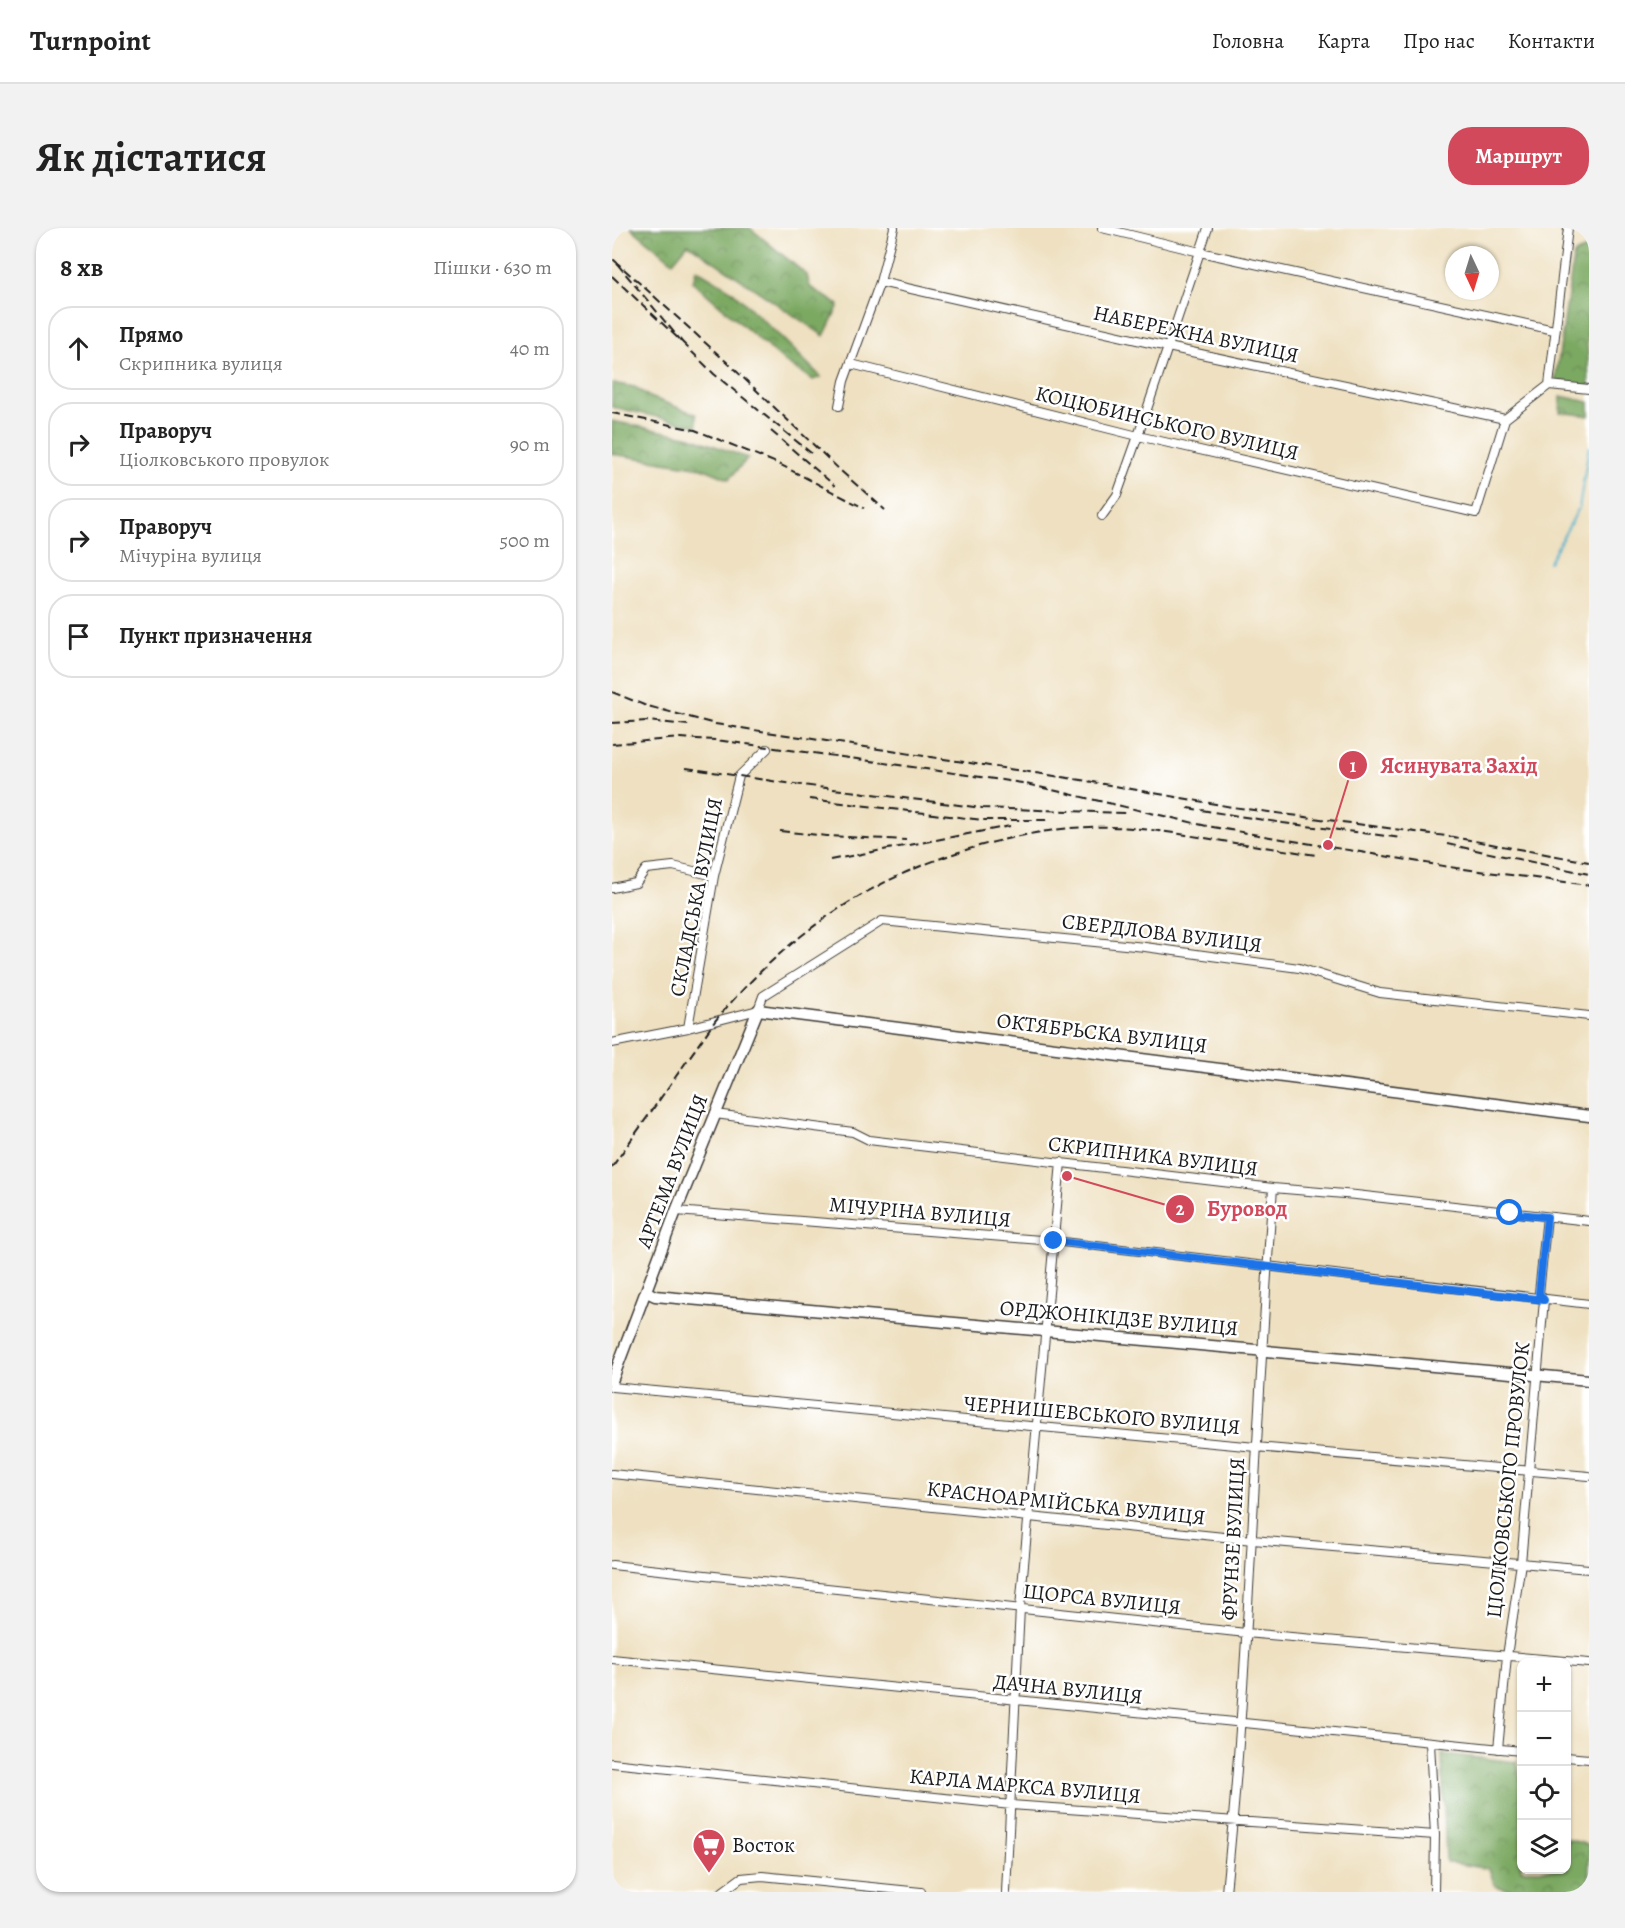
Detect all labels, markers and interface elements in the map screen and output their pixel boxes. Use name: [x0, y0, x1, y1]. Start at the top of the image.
text: Turnpoint: [30, 22, 151, 60]
text: Головна: [1212, 27, 1284, 55]
text: Карта: [1317, 27, 1370, 55]
text: Про нас: [1403, 27, 1475, 55]
text: Контакти: [1508, 27, 1595, 55]
button: Маршрут: [1448, 127, 1589, 185]
text: Як дістатися: [36, 128, 267, 185]
north arrow: [1445, 246, 1499, 300]
text: 8 хв: [60, 250, 103, 285]
text: Пішки · 630 m: [433, 254, 552, 281]
street label: НАБЕРЕЖНА ВУЛИЦЯ: [1091, 299, 1301, 369]
text: Прямо: [119, 320, 183, 350]
icon: ahead: [62, 332, 95, 365]
text: 40 m: [510, 335, 550, 362]
text: Скрипника вулиця: [119, 350, 283, 377]
street label: КОЦЮБИНСЬКОГО ВУЛИЦЯ: [1033, 379, 1301, 467]
text: Праворуч: [119, 416, 212, 446]
icon: right: [62, 428, 95, 461]
text: 90 m: [510, 431, 550, 458]
text: Ціолковського провулок: [119, 446, 329, 473]
text: Праворуч: [119, 512, 212, 542]
icon: right: [62, 524, 95, 557]
text: 500 m: [499, 527, 550, 554]
text: Мічуріна вулиця: [119, 542, 262, 569]
icon: arrive: [62, 620, 95, 653]
text: Пункт призначення: [119, 621, 312, 651]
callout: Ясинувата Захід: [1338, 745, 1549, 785]
text: Ясинувата Захід: [1380, 751, 1538, 781]
text: 1: [1350, 754, 1357, 778]
street label: СКЛАДСЬКА ВУЛИЦЯ: [663, 795, 729, 999]
street label: СВЕРДЛОВА ВУЛИЦЯ: [1060, 907, 1264, 959]
street label: ОКТЯБРЬСКА ВУЛИЦЯ: [995, 1006, 1209, 1060]
street label: АРТЕМА ВУЛИЦЯ: [629, 1090, 714, 1253]
street label: СКРИПНИКА ВУЛИЦЯ: [1047, 1129, 1259, 1183]
callout: Буровод: [1165, 1189, 1299, 1229]
street label: МІЧУРІНА ВУЛИЦЯ: [828, 1190, 1012, 1234]
text: Буровод: [1207, 1194, 1287, 1224]
text: 2: [1176, 1197, 1185, 1221]
route start: [1496, 1199, 1522, 1225]
route end: [1040, 1227, 1066, 1253]
street label: ОРДЖОНІКІДЗЕ ВУЛИЦЯ: [999, 1294, 1239, 1342]
street label: ЦІОЛКОВСЬКОГО ПРОВУЛОК: [1480, 1340, 1536, 1619]
street label: ЧЕРНИШЕВСЬКОГО ВУЛИЦЯ: [963, 1389, 1241, 1441]
street label: ФРУНЗЕ ВУЛИЦЯ: [1215, 1457, 1251, 1621]
street label: КРАСНОАРМІЙСЬКА ВУЛИЦЯ: [925, 1474, 1207, 1532]
street label: ЩОРСА ВУЛИЦЯ: [1022, 1577, 1182, 1621]
map controls: [1517, 1658, 1571, 1874]
button: +: [1517, 1658, 1571, 1712]
street label: ДАЧНА ВУЛИЦЯ: [992, 1667, 1144, 1711]
button: −: [1517, 1712, 1571, 1766]
street label: КАРЛА МАРКСА ВУЛИЦЯ: [908, 1762, 1142, 1810]
button: locate: [1517, 1766, 1571, 1820]
button: layers: [1517, 1820, 1571, 1874]
supermarket icon: Восток: [691, 1827, 727, 1874]
place label: Восток: [732, 1831, 795, 1859]

